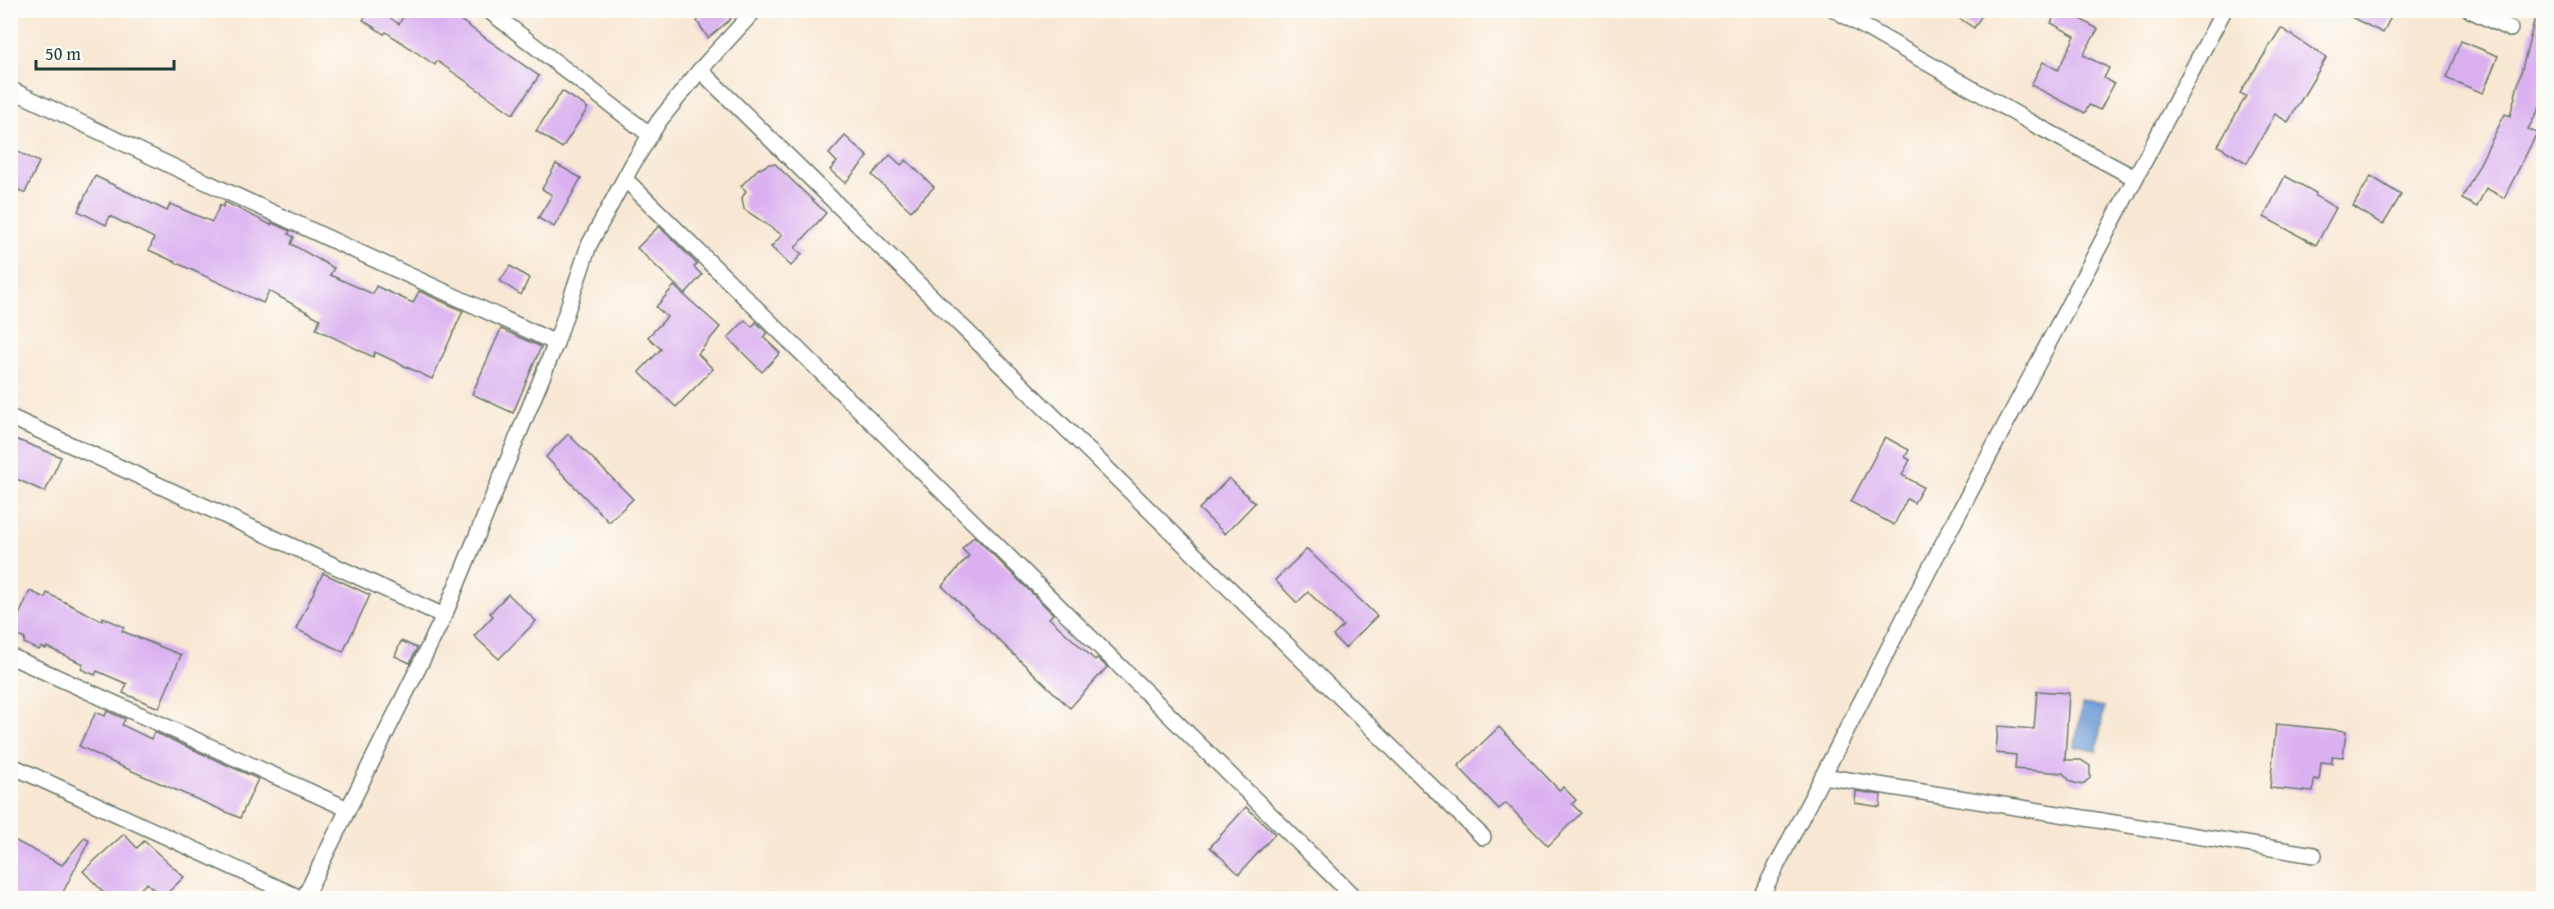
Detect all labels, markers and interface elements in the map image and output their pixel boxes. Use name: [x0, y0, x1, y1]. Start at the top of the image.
scale bar: [36, 33, 174, 71]
text: 50 m: [45, 40, 81, 67]

